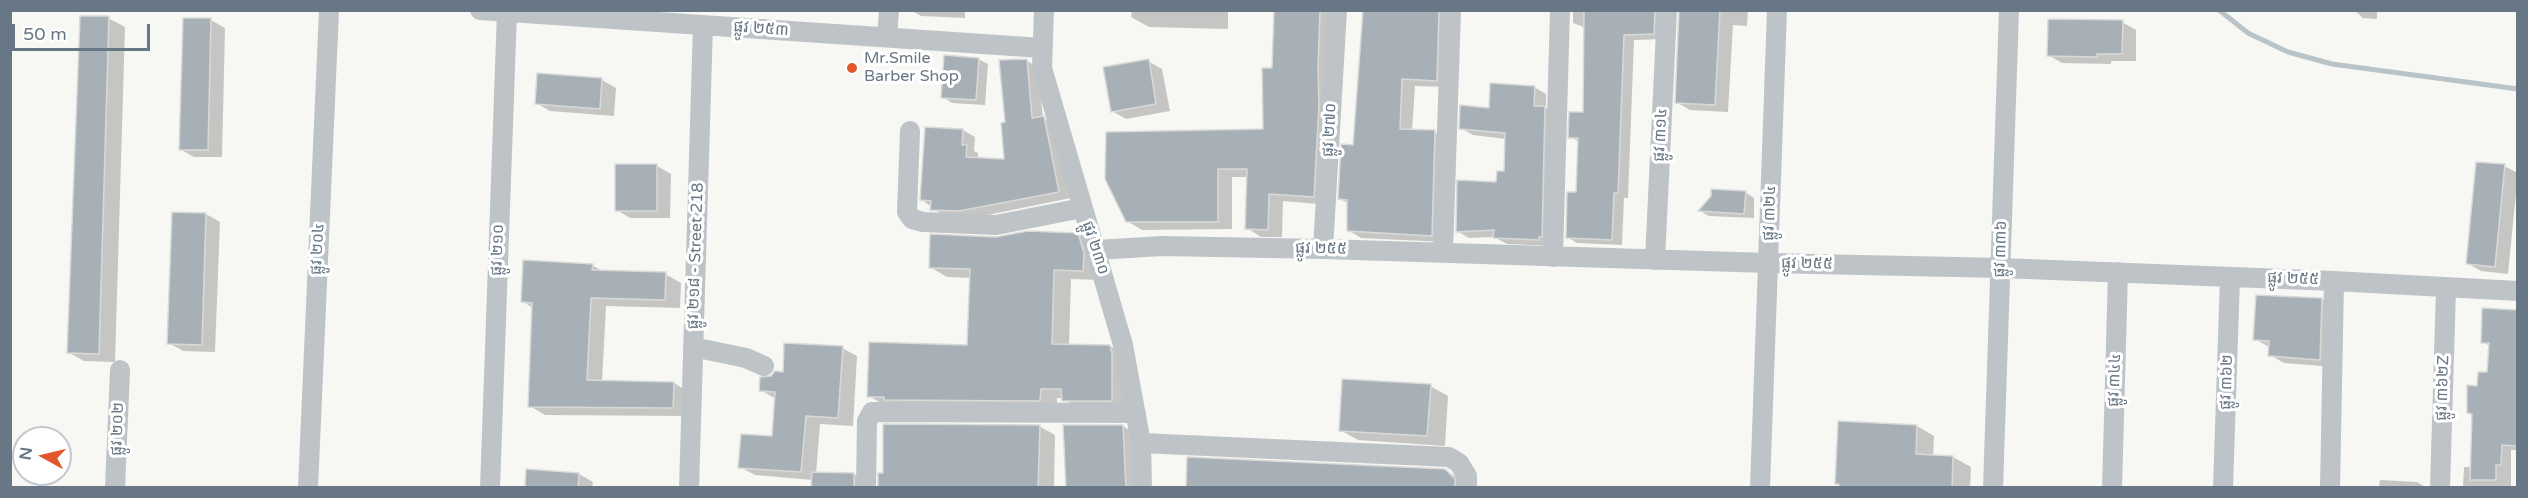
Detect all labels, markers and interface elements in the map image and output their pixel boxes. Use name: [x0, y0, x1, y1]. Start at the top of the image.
scale bar: [15, 12, 153, 50]
street label: ផ្លូវ ២៥៣: [733, 17, 789, 41]
text: 50 m: [23, 23, 67, 45]
place label: Mr.Smile Barber Shop: [864, 49, 959, 87]
marker: Mr.Smile Barber Shop: [845, 61, 859, 75]
street label: ផ្លូវ ២៧០: [1319, 102, 1341, 158]
street label: ផ្លូវ ៣១៤: [1650, 108, 1672, 162]
street label: ផ្លូវ ២១៨ - Street 218: [684, 182, 708, 330]
street label: ផ្លូវ ៣២៤: [1759, 185, 1781, 241]
street label: ផ្លូវ ២៣០: [1077, 219, 1113, 277]
street label: ផ្លូវ ៣៣៦: [1990, 220, 2012, 278]
street label: ផ្លូវ ២០៤: [307, 223, 329, 275]
street label: ផ្លូវ ២១០: [488, 224, 508, 276]
street label: ផ្លូវ ២៥៥: [1295, 239, 1347, 259]
street label: ផ្លូវ ២៥៥: [1781, 254, 1833, 274]
street label: ផ្លូវ ២៥៥: [2267, 269, 2319, 289]
street label: ផ្លូវ ៣៤៤: [2104, 353, 2126, 407]
street label: ផ្លូវ ៣៦២: [2216, 354, 2238, 410]
street label: ផ្លូវ ៣៦២Z: [2432, 355, 2454, 421]
street label: ផ្លូវ ២០២: [107, 402, 129, 456]
north arrow: [12, 426, 72, 486]
text: N: [15, 446, 37, 462]

